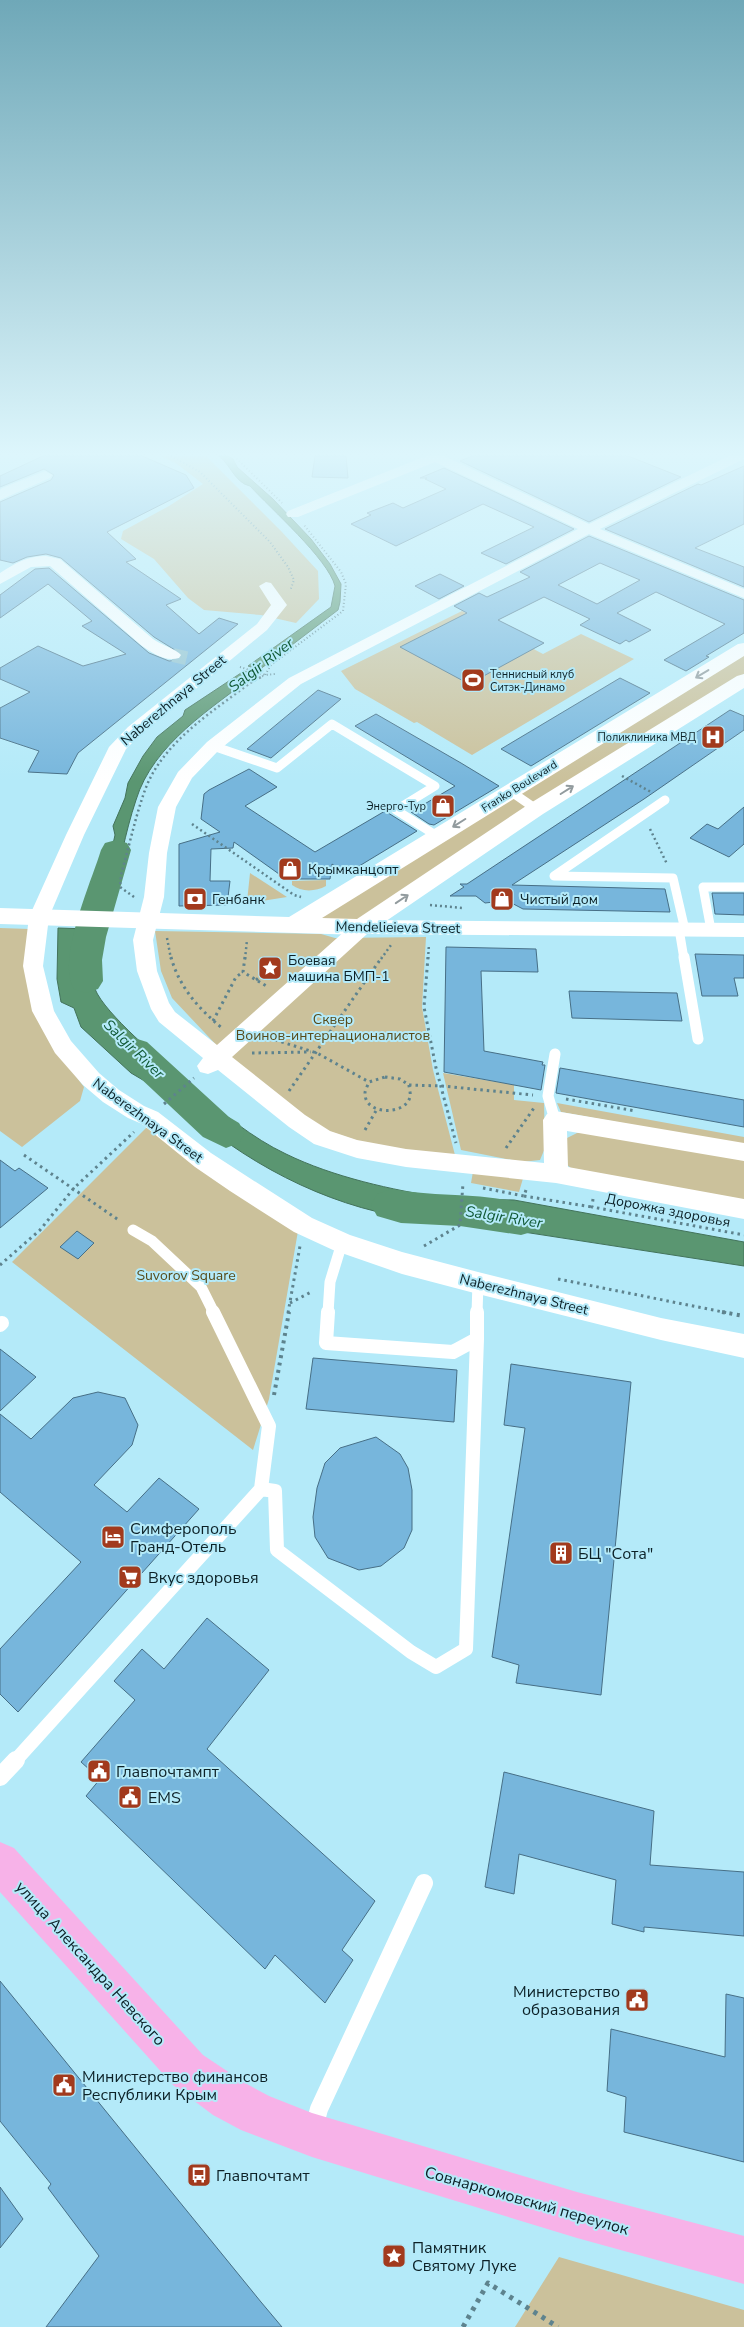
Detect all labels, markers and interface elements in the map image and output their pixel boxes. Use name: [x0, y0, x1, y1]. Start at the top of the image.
water label: Salgir River: [224, 633, 298, 697]
street label: Naberezhnaya Street: [117, 651, 230, 750]
sports icon: Теннисный клуб Ситэк-Динамо: [460, 667, 486, 693]
place label: Теннисный клуб Ситэк-Динамо: [490, 667, 574, 695]
one-way arrow: [696, 669, 710, 679]
hospital icon: Поликлиника МВД: [700, 724, 726, 750]
place label: Поликлиника МВД: [597, 730, 696, 745]
street label: Franko Boulevard: [479, 757, 560, 816]
one-way arrow: [559, 785, 573, 795]
shop icon: Энерго-Тур: [430, 793, 456, 819]
place label: Энерго-Тур: [366, 799, 426, 814]
one-way arrow: [453, 818, 467, 828]
shop icon: Крымканцопт: [277, 856, 303, 882]
place label: Крымканцопт: [308, 860, 399, 879]
bank icon: Генбанк: [182, 886, 208, 912]
shop icon: Чистый дом: [489, 886, 515, 912]
place label: Генбанк: [212, 890, 265, 909]
place label: Чистый дом: [520, 890, 598, 909]
one-way arrow: [395, 894, 409, 904]
street label: Mendelieieva Street: [335, 917, 461, 938]
place label: Боевая машина БМП-1: [288, 951, 390, 986]
place icon: Боевая машина БМП-1: [257, 955, 283, 981]
park label: Сквер Воинов-интернационалистов: [236, 1010, 431, 1045]
water label: Salgir River: [99, 1015, 169, 1084]
street label: Naberezhnaya Street: [89, 1074, 207, 1167]
street label: Дорожка здоровья: [604, 1189, 732, 1232]
water label: Salgir River: [464, 1201, 544, 1233]
park label: Suvorov Square: [136, 1266, 236, 1285]
street label: Naberezhnaya Street: [458, 1269, 590, 1320]
place label: Симферополь Гранд-Отель: [130, 1518, 237, 1558]
hotel icon: Симферополь Гранд-Отель: [100, 1524, 126, 1550]
building icon: БЦ "Сота": [548, 1540, 574, 1566]
place label: БЦ "Сота": [578, 1543, 653, 1565]
supermarket icon: Вкус здоровья: [117, 1564, 143, 1590]
place label: Вкус здоровья: [148, 1567, 259, 1589]
public building icon: Главпочтампт: [86, 1758, 112, 1784]
place label: Главпочтампт: [116, 1761, 220, 1783]
public building icon: EMS: [117, 1784, 143, 1810]
place label: EMS: [148, 1787, 181, 1809]
street label: улица Александра Невского: [10, 1877, 170, 2051]
place label: Министерство образования: [513, 1981, 620, 2021]
public building icon: Министерство образования: [624, 1987, 650, 2013]
place label: Министерство финансов Республики Крым: [82, 2066, 268, 2106]
public building icon: Министерство финансов Республики Крым: [51, 2072, 77, 2098]
street label: Совнаркомовский переулок: [422, 2161, 632, 2241]
bus stop icon: Главпочтамт: [186, 2162, 212, 2188]
place label: Главпочтамт: [216, 2165, 310, 2187]
place label: Памятник Святому Луке: [412, 2237, 517, 2277]
place icon: Памятник Святому Луке: [381, 2243, 407, 2269]

